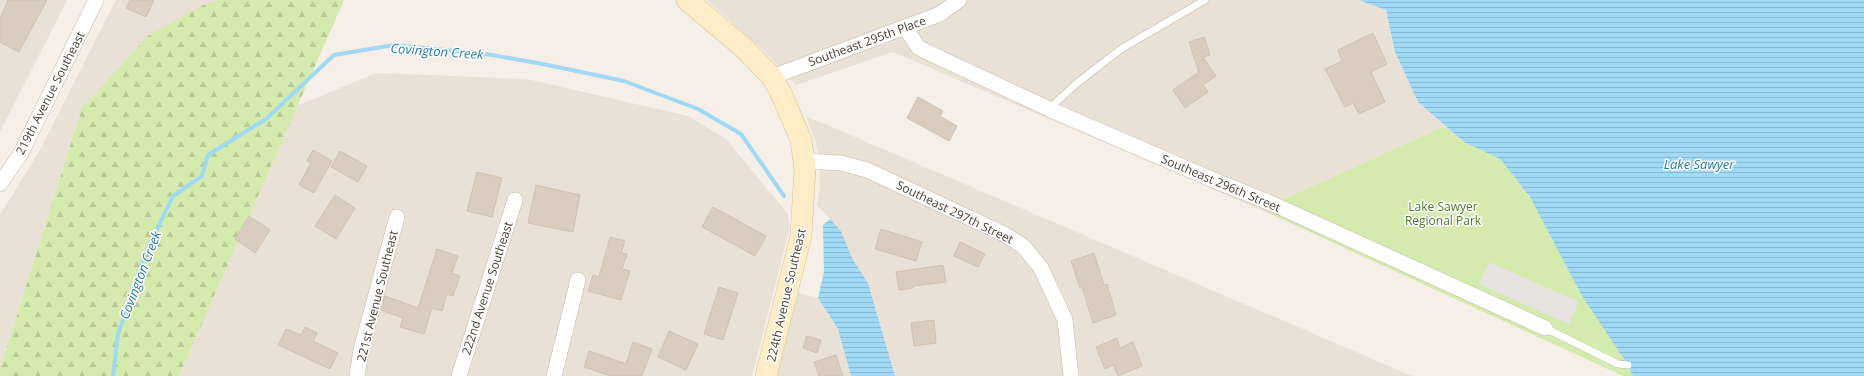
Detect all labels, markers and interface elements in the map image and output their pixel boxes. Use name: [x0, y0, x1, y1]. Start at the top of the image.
street label: Southeast 295th Place: [806, 12, 928, 70]
street label: 219th Avenue Southeast: [11, 28, 89, 158]
water label: Covington Creek: [390, 39, 485, 63]
street label: Southeast 296th Street: [1159, 150, 1283, 216]
water label: Lake Sawyer: [1664, 155, 1735, 173]
street label: Southeast 297th Street: [894, 176, 1016, 248]
park label: Lake Sawyer Regional Park: [1405, 198, 1482, 229]
street label: 222nd Avenue Southeast: [457, 219, 517, 357]
street label: 224th Avenue Southeast: [762, 227, 810, 363]
water label: Covington Creek: [115, 228, 165, 322]
street label: 221st Avenue Southeast: [352, 229, 402, 363]

